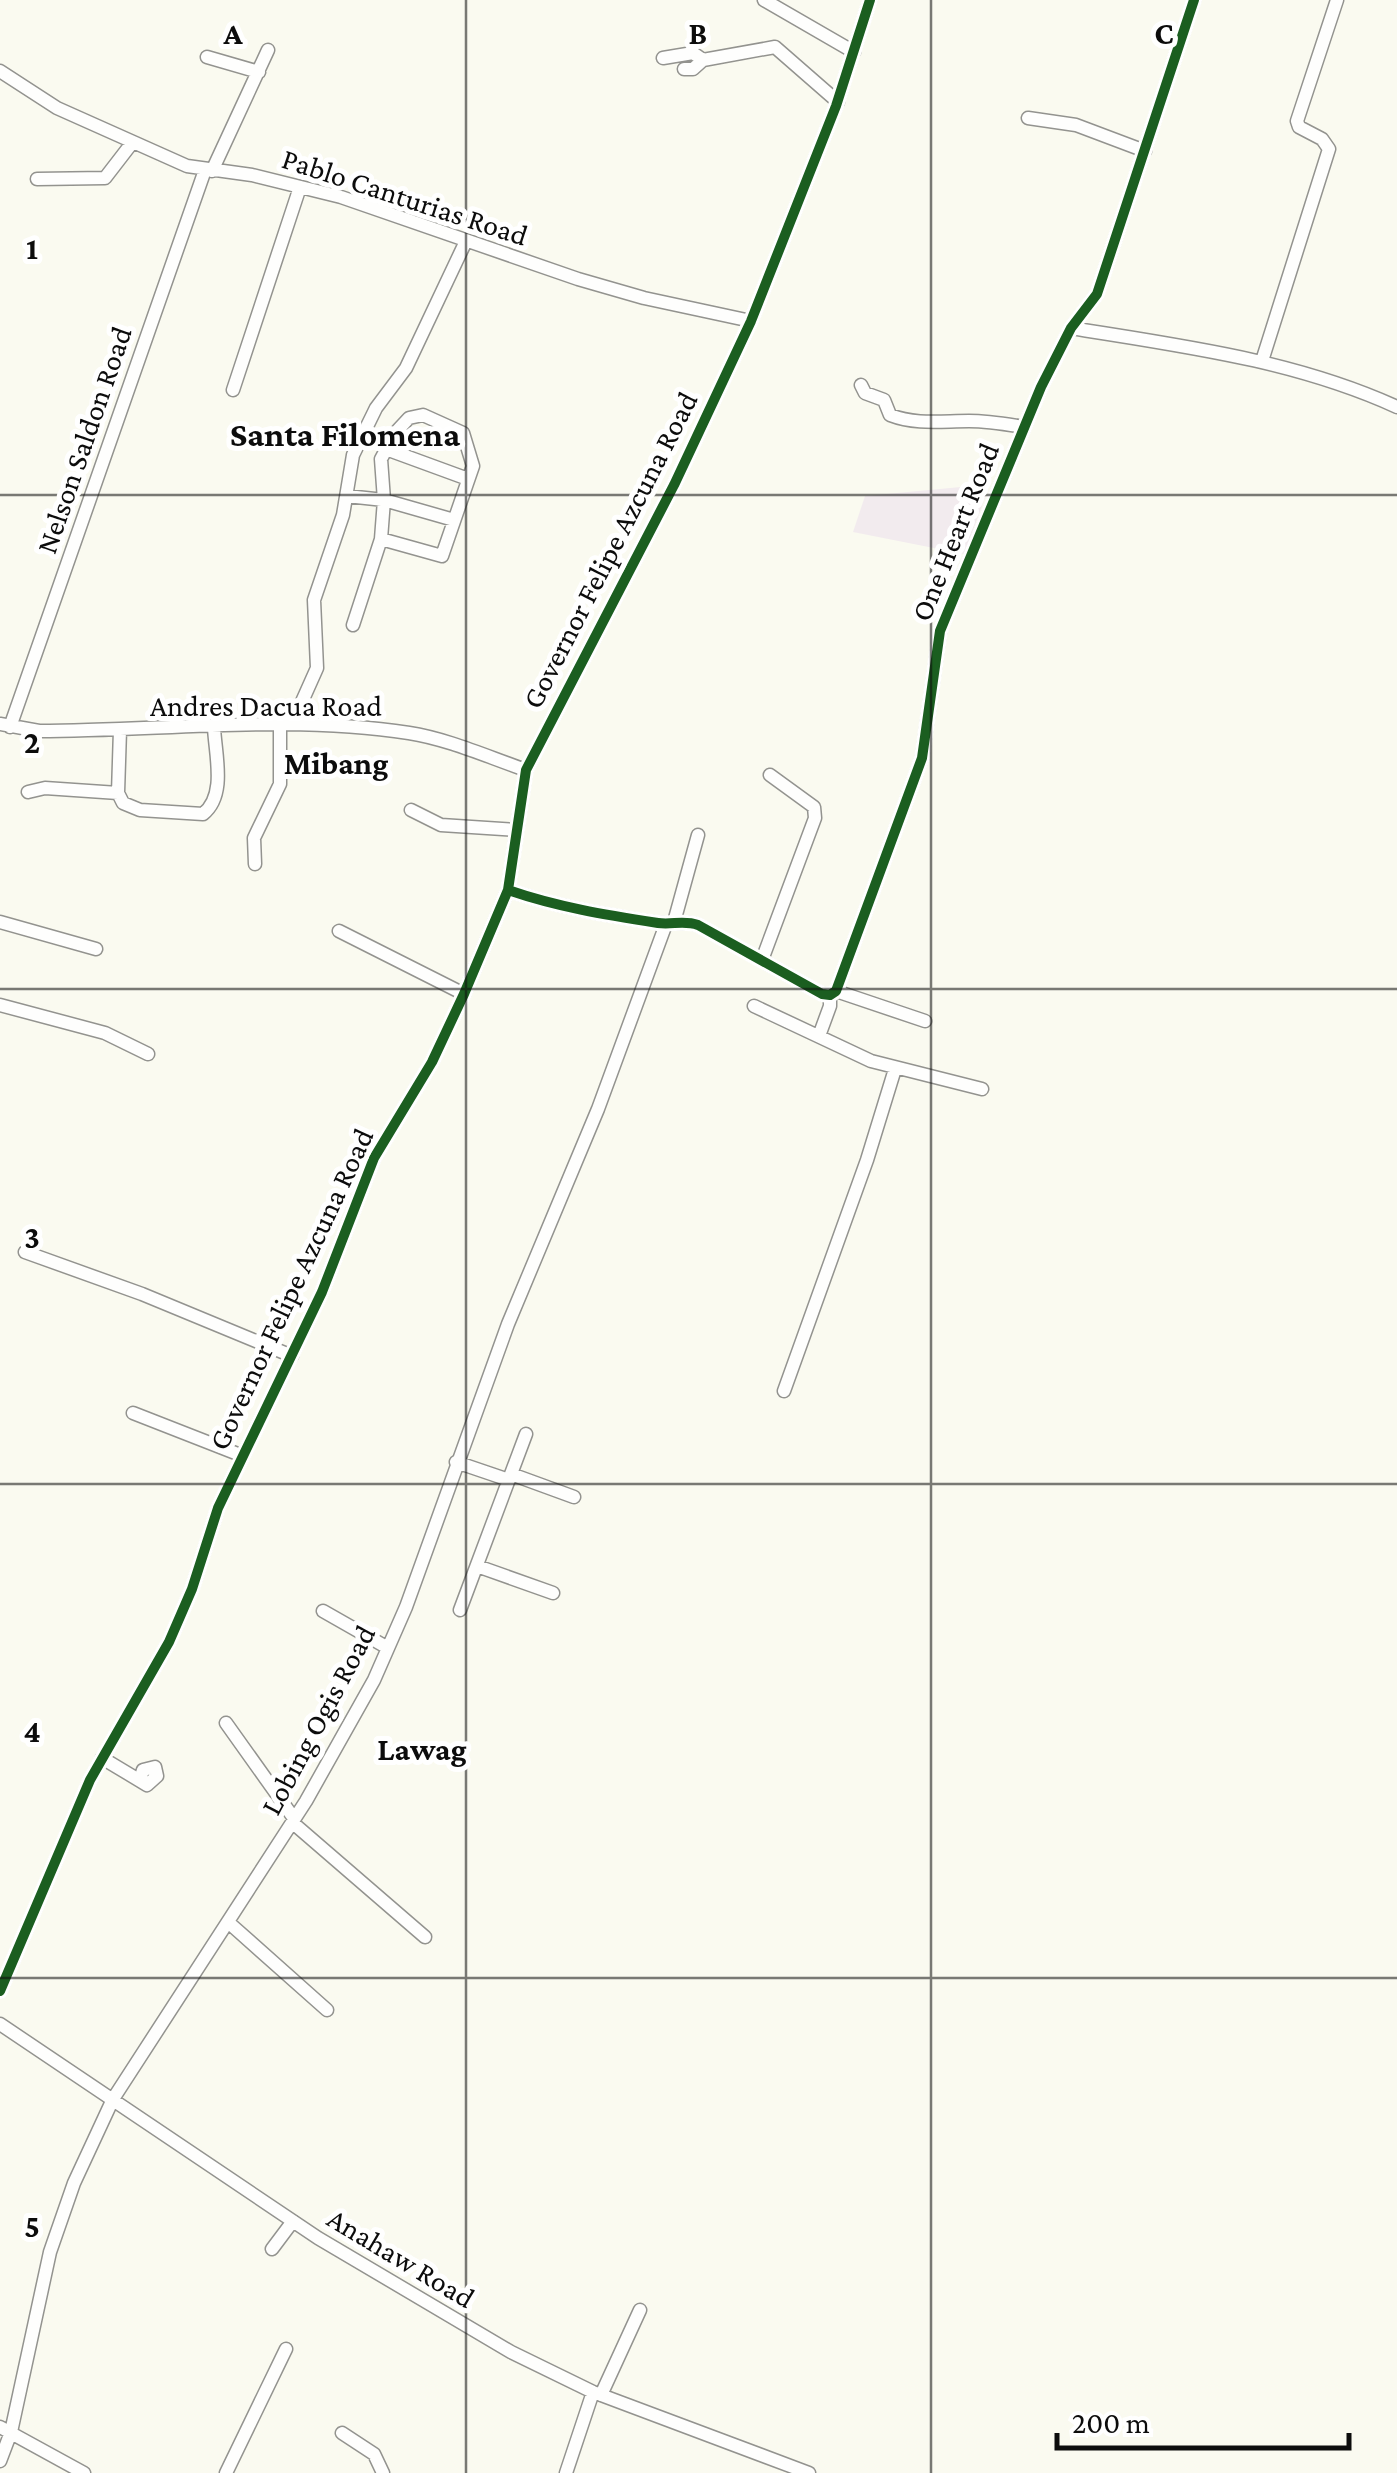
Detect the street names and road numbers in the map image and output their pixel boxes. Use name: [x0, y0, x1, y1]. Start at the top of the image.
street label: Pablo Canturias Road: [278, 141, 532, 252]
street label: Nelson Saldon Road: [29, 322, 138, 558]
street label: Governor Felipe Azcuna Road: [515, 386, 705, 714]
street label: One Heart Road: [904, 438, 1005, 626]
street label: Andres Dacua Road: [150, 689, 382, 722]
street label: Governor Felipe Azcuna Road: [201, 1123, 381, 1455]
street label: Lobing Ogis Road: [254, 1619, 382, 1821]
street label: Anahaw Road: [322, 2201, 481, 2314]

